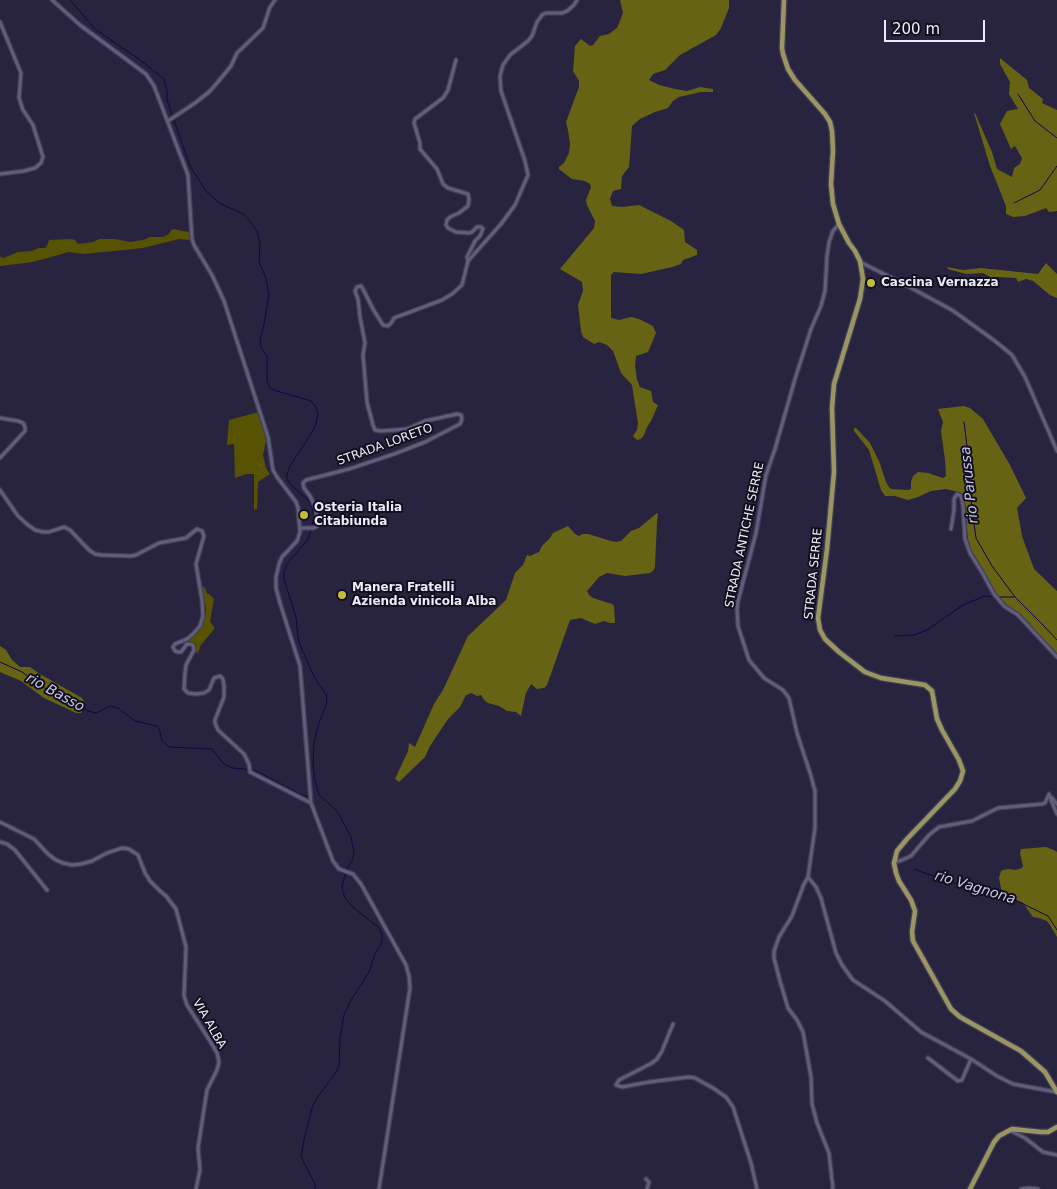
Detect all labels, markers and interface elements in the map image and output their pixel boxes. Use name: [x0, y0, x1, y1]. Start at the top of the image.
scale bar: [887, 10, 988, 42]
text: 200 m: [892, 20, 940, 38]
place label: Cascina Vernazza: [881, 276, 998, 290]
marker: Cascina Vernazza: [865, 277, 877, 289]
street label: STRADA LORETO: [335, 421, 435, 469]
water label: rio Parussa: [958, 446, 982, 524]
street label: STRADA ANTICHE SERRE: [723, 461, 767, 609]
place label: Osteria Italia Citabiunda: [314, 501, 402, 529]
marker: Osteria Italia Citabiunda: [298, 509, 310, 521]
street label: STRADA SERRE: [802, 528, 826, 620]
place label: Manera Fratelli Azienda vinicola Alba: [352, 581, 496, 609]
marker: Manera Fratelli Azienda vinicola Alba: [336, 589, 348, 601]
water label: rio Basso: [23, 670, 87, 716]
water label: rio Vagnona: [933, 868, 1017, 908]
street label: VIA ALBA: [189, 997, 229, 1051]

